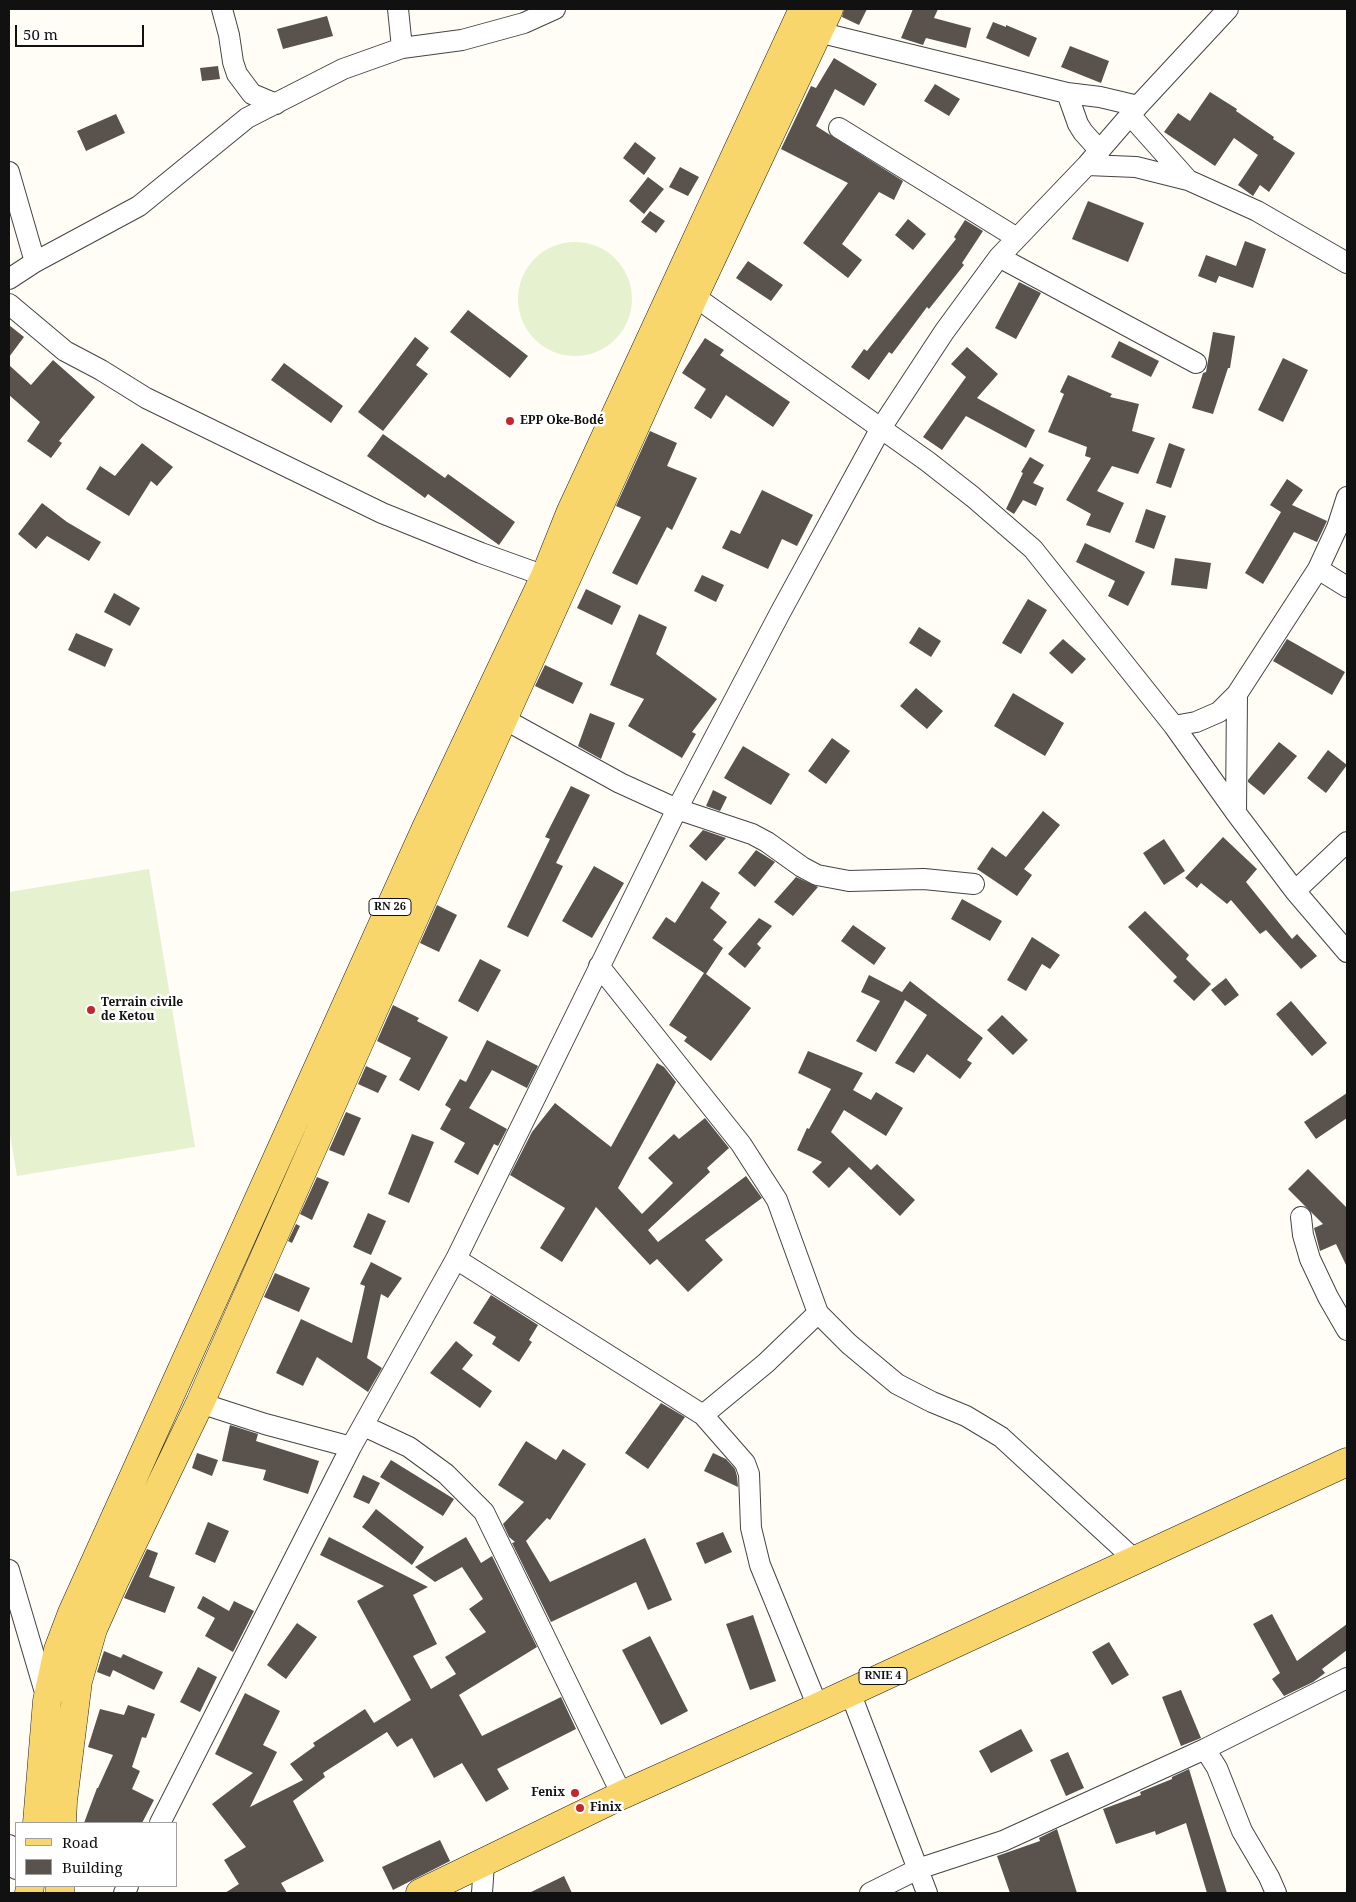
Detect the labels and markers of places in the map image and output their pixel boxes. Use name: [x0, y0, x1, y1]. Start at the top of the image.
place label: EPP Oke-Bodé: [520, 414, 604, 428]
marker: EPP Oke-Bodé: [504, 415, 516, 427]
place label: Terrain civile de Ketou: [101, 996, 183, 1024]
marker: Terrain civile de Ketou: [85, 1004, 97, 1016]
place label: Fenix: [531, 1786, 565, 1800]
marker: Fenix: [569, 1787, 581, 1799]
place label: Finix: [590, 1801, 622, 1815]
marker: Finix: [574, 1802, 586, 1814]

